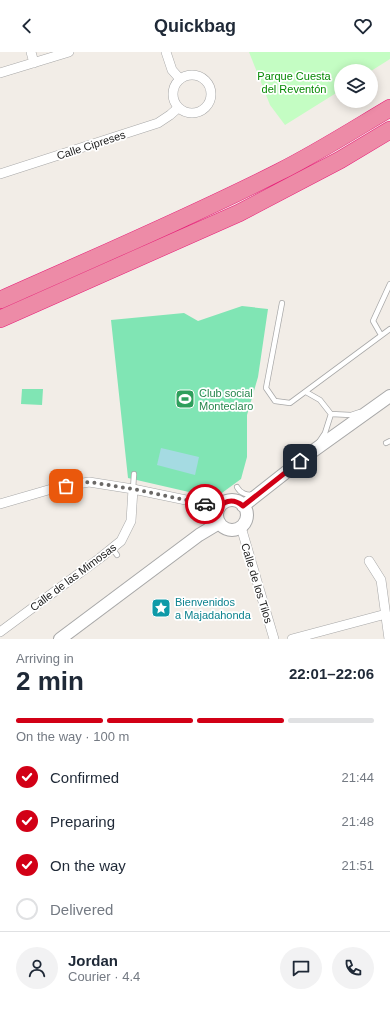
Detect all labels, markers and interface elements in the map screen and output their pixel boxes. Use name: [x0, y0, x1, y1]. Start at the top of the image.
icon: back: [16, 15, 38, 37]
icon: heart: [352, 15, 374, 37]
text: Quickbag: [154, 16, 236, 36]
map controls: [334, 64, 378, 108]
button: layers: [334, 64, 378, 108]
park label: Parque Cuesta del Reventón: [257, 70, 332, 95]
street label: Calle Cipreses: [55, 128, 127, 162]
place label: Club social Monteclaro: [199, 387, 253, 412]
sports icon: Club social Monteclaro: [174, 388, 196, 410]
pin: [283, 444, 317, 478]
icon: home: [289, 450, 311, 472]
pin: [49, 469, 83, 503]
icon: bag: [55, 475, 77, 497]
courier: [185, 484, 225, 524]
icon: car: [194, 493, 216, 515]
street label: Calle de las Mimosas: [28, 540, 119, 613]
street label: Calle de los Tilos: [239, 541, 275, 625]
place label: Bienvenidos a Majadahonda: [175, 596, 252, 621]
place icon: Bienvenidos a Majadahonda: [150, 597, 172, 619]
text: Arriving in: [16, 651, 74, 666]
text: 22:01–22:06: [289, 665, 374, 682]
text: 2 min: [16, 666, 84, 696]
text: On the way · 100 m: [16, 729, 129, 744]
icon: check: [16, 766, 38, 788]
text: Confirmed: [50, 769, 119, 786]
text: 21:44: [341, 770, 374, 785]
icon: check: [16, 810, 38, 832]
text: Preparing: [50, 813, 115, 830]
text: 21:48: [341, 814, 374, 829]
icon: check: [16, 854, 38, 876]
text: On the way: [50, 857, 126, 874]
text: 21:51: [341, 858, 374, 873]
text: Delivered: [50, 901, 113, 918]
button: person: [16, 947, 58, 989]
button: chat: [280, 947, 322, 989]
button: phone: [332, 947, 374, 989]
text: Jordan: [68, 952, 118, 969]
text: Courier · 4.4: [68, 969, 140, 984]

